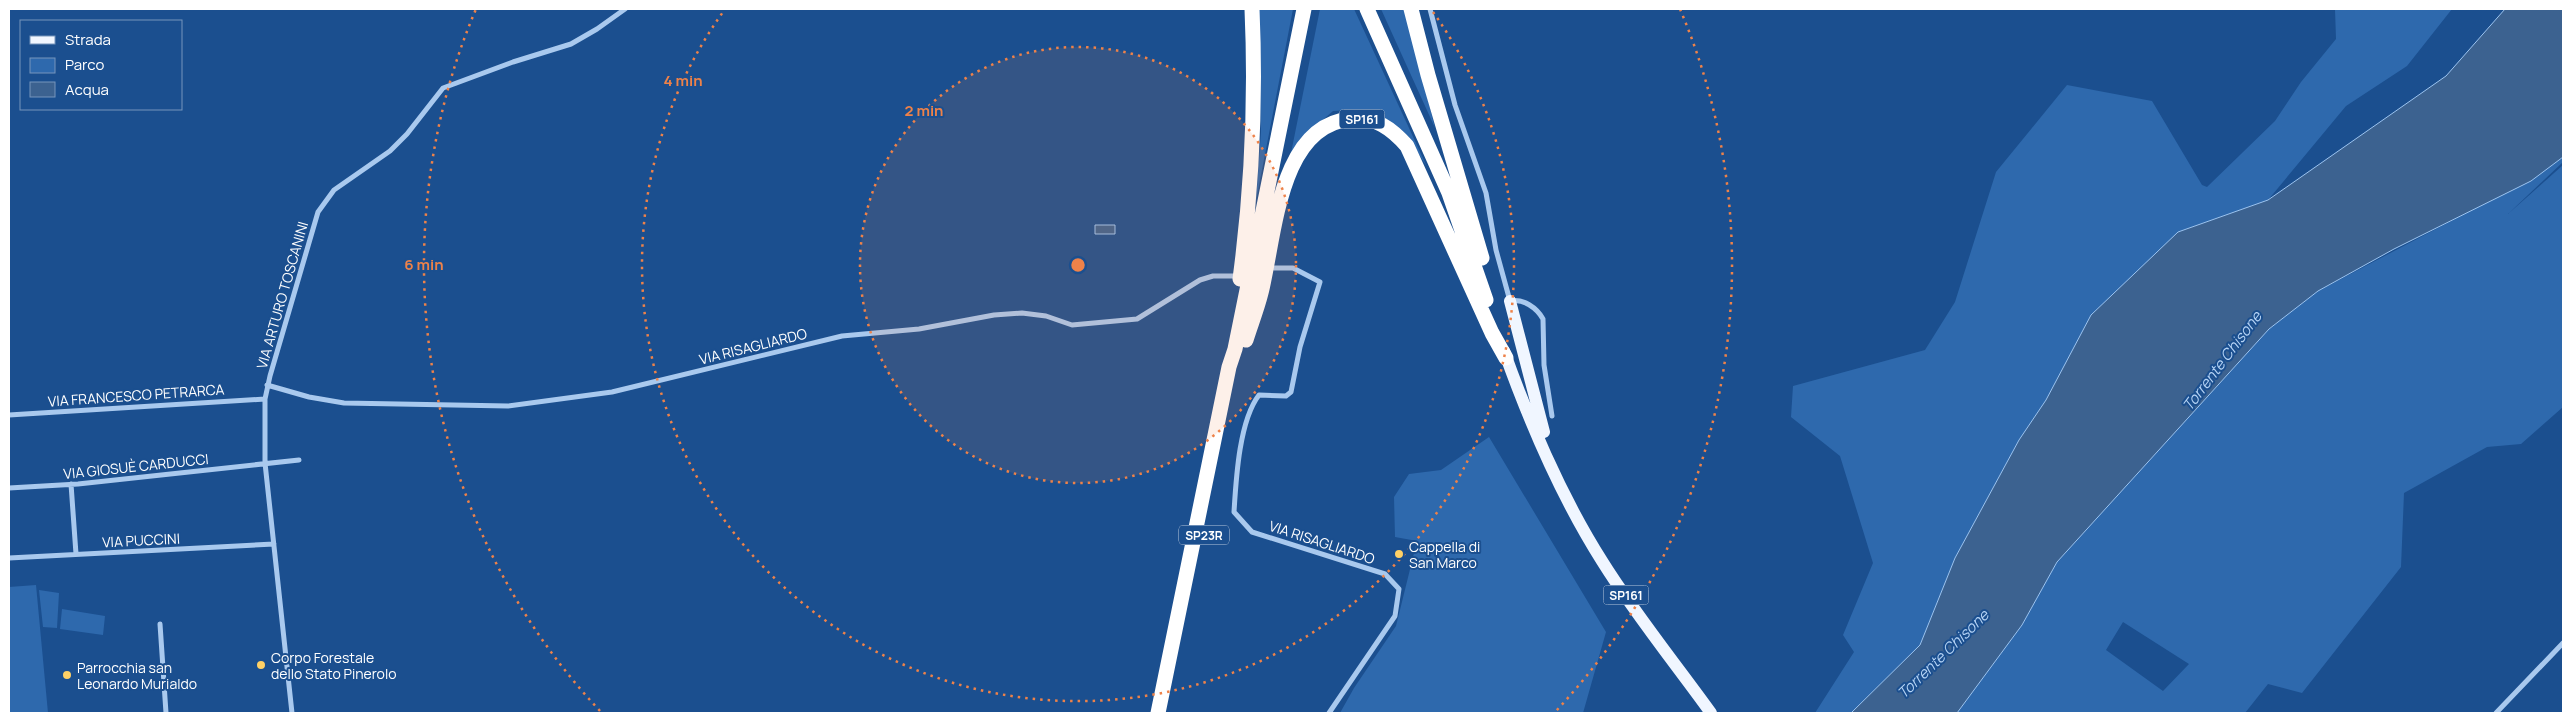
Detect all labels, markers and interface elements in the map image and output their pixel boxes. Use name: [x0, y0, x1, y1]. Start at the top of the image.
legend: [20, 20, 182, 110]
text: Strada: [65, 29, 111, 50]
text: Parco: [65, 54, 104, 75]
text: 4 min: [663, 70, 703, 91]
text: Acqua: [65, 79, 109, 100]
text: 2 min: [904, 100, 944, 121]
road number: SP161: [1340, 110, 1384, 128]
street label: VIA ARTURO TOSCANINI: [252, 219, 312, 371]
text: 6 min: [404, 254, 444, 275]
centre of rings: [1069, 256, 1087, 274]
water label: Torrente Chisone: [2178, 306, 2267, 415]
street label: VIA RISAGLIARDO: [697, 323, 809, 369]
street label: VIA FRANCESCO PETRARCA: [47, 379, 225, 411]
street label: VIA GIOSUÈ CARDUCCI: [62, 449, 210, 483]
street label: VIA RISAGLIARDO: [1267, 516, 1377, 568]
road number: SP23R: [1179, 526, 1229, 544]
street label: VIA PUCCINI: [102, 528, 180, 552]
place label: Cappella di San Marco: [1409, 537, 1480, 572]
marker: Cappella di San Marco: [1393, 548, 1405, 560]
road number: SP161: [1604, 586, 1648, 604]
water label: Torrente Chisone: [1893, 604, 1994, 703]
place label: Corpo Forestale dello Stato Pinerolo: [271, 648, 396, 683]
place label: Parrocchia san Leonardo Murialdo: [77, 658, 197, 693]
marker: Corpo Forestale dello Stato Pinerolo: [255, 659, 267, 671]
marker: Parrocchia san Leonardo Murialdo: [61, 669, 73, 681]

